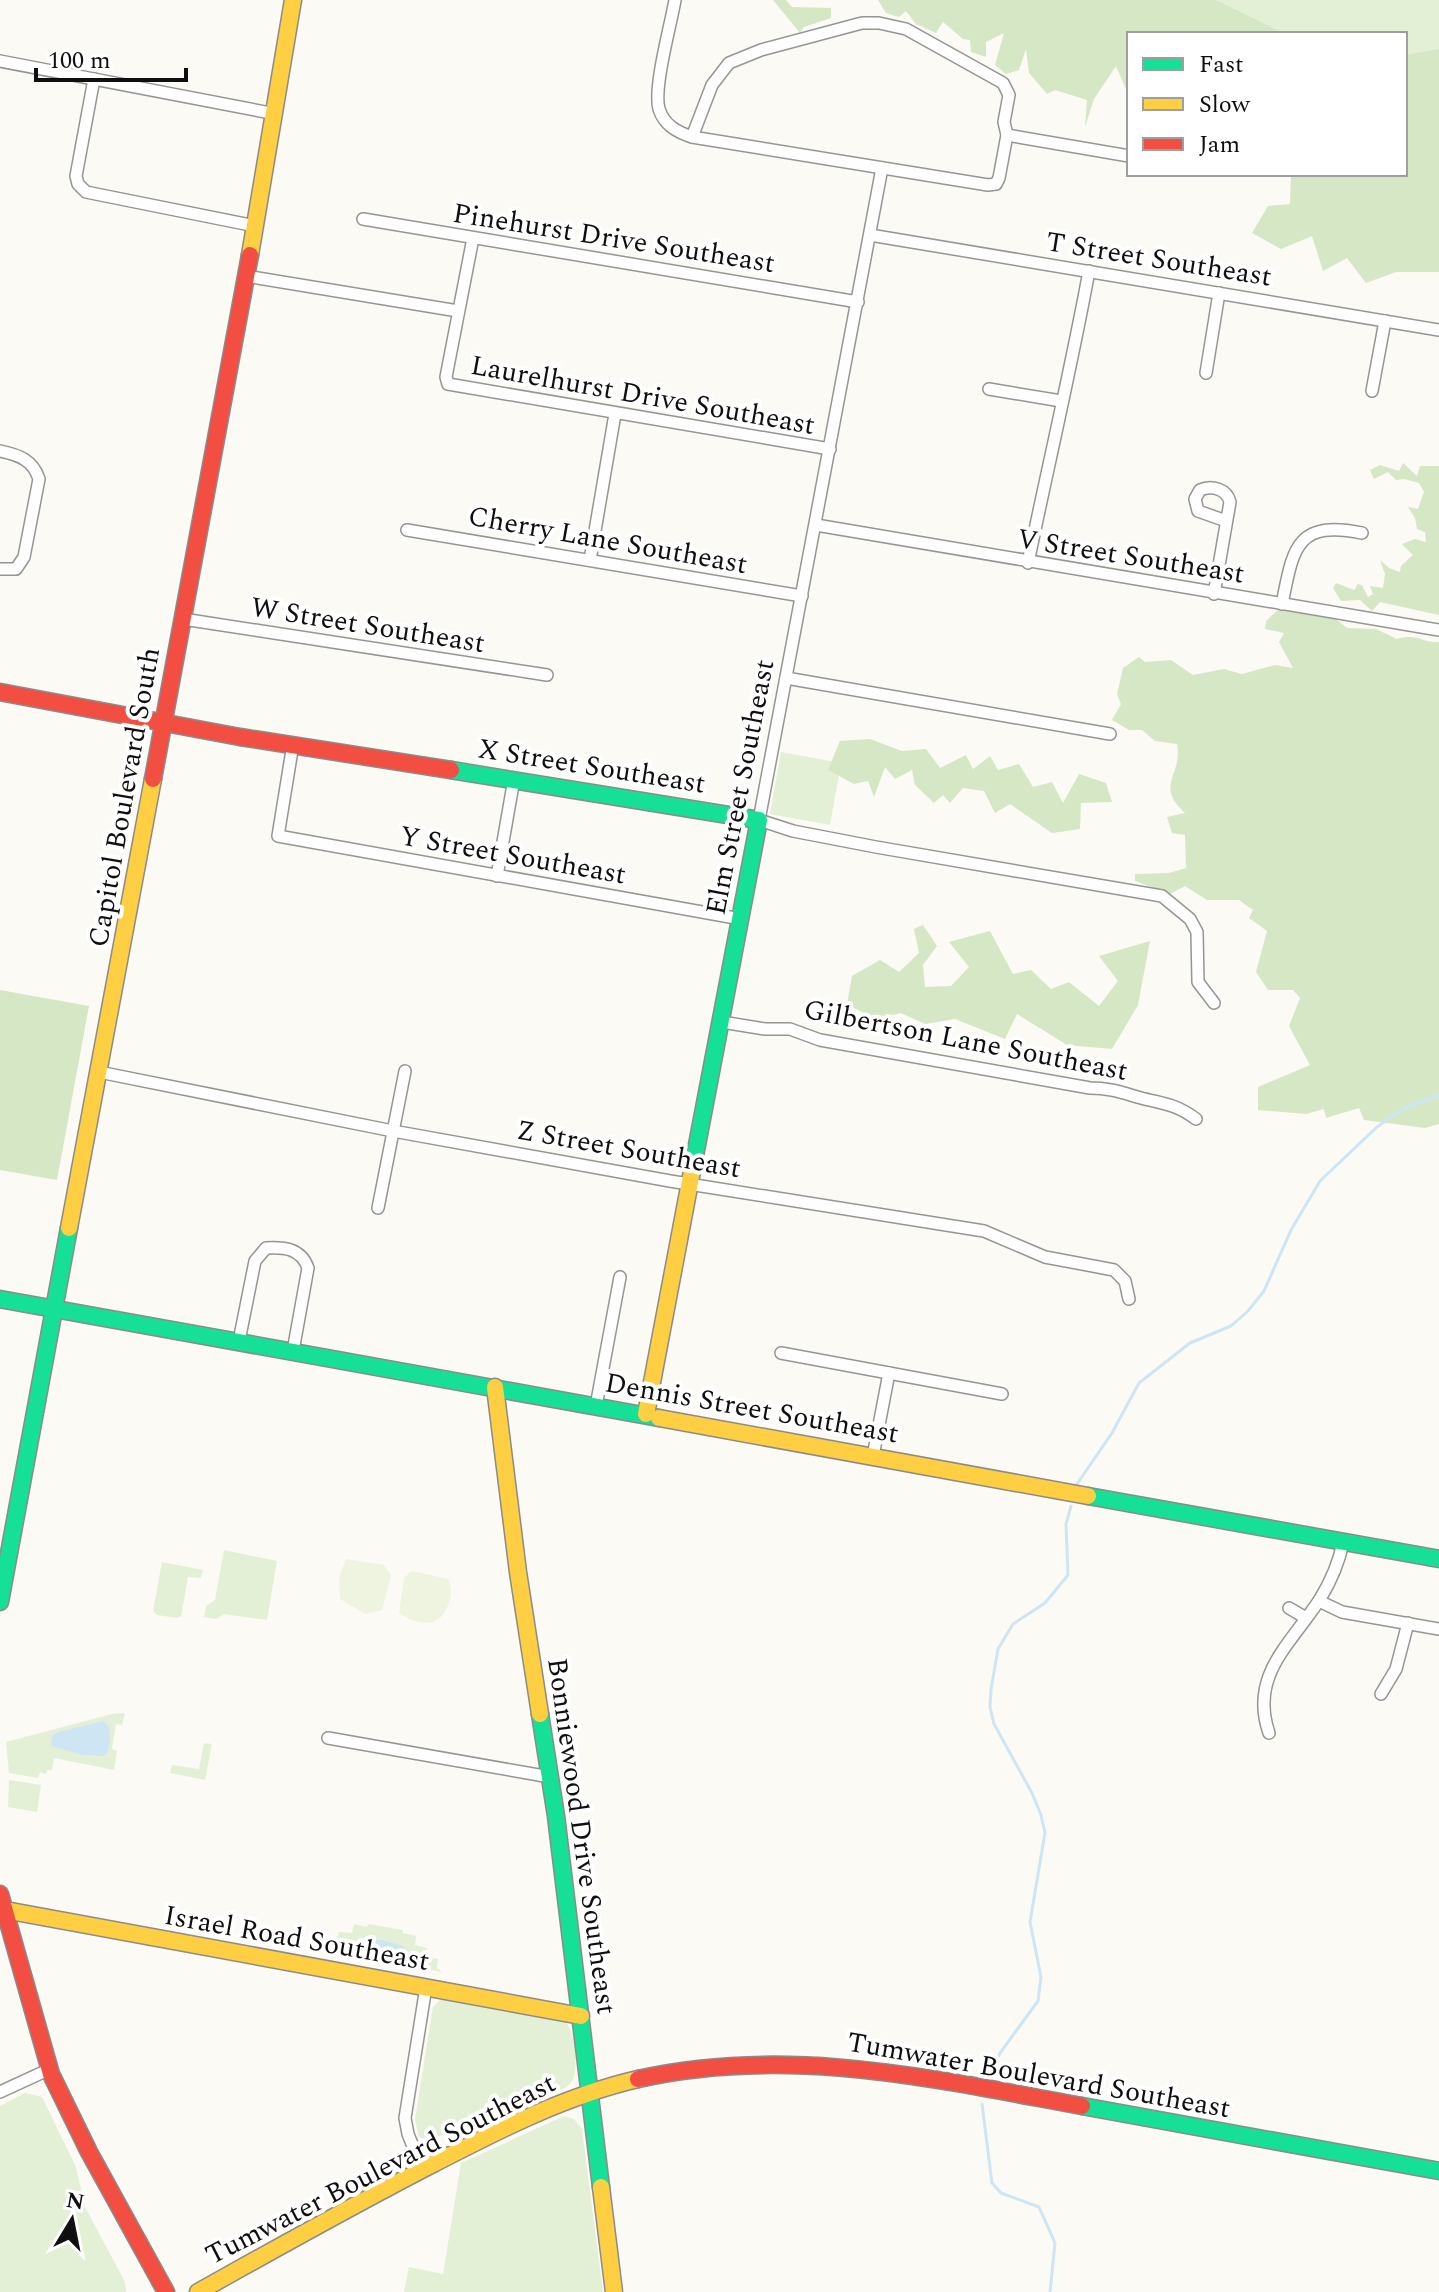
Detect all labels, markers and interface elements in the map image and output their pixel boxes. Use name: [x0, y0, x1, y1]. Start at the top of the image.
scale bar: [36, 32, 186, 82]
legend: [1127, 32, 1407, 176]
text: 100 m: [48, 43, 111, 79]
text: Fast: [1199, 47, 1244, 83]
text: Slow: [1199, 87, 1251, 123]
text: Jam: [1199, 127, 1240, 163]
street label: Pinehurst Drive Southeast: [450, 192, 778, 285]
street label: T Street Southeast: [1043, 220, 1275, 299]
street label: Laurelhurst Drive Southeast: [467, 344, 818, 447]
street label: Cherry Lane Southeast: [465, 495, 751, 586]
street label: V Street Southeast: [1014, 517, 1248, 596]
street label: W Street Southeast: [248, 586, 488, 665]
street label: Capitol Boulevard South: [77, 644, 172, 950]
street label: Elm Street Southeast: [695, 656, 786, 919]
street label: X Street Southeast: [475, 727, 709, 806]
street label: Y Street Southeast: [396, 814, 629, 897]
street label: Gilbertson Lane Southeast: [800, 988, 1131, 1093]
street label: Z Street Southeast: [513, 1109, 744, 1190]
street label: Dennis Street Southeast: [601, 1361, 902, 1456]
street label: Bonniewood Drive Southeast: [535, 1655, 628, 2018]
street label: Israel Road Southeast: [161, 1894, 433, 1983]
street label: Tumwater Boulevard Southeast: [844, 2021, 1234, 2130]
street label: Tumwater Boulevard Southeast: [198, 2062, 563, 2277]
north arrow: [32, 2180, 112, 2260]
text: N: [64, 2184, 87, 2220]

